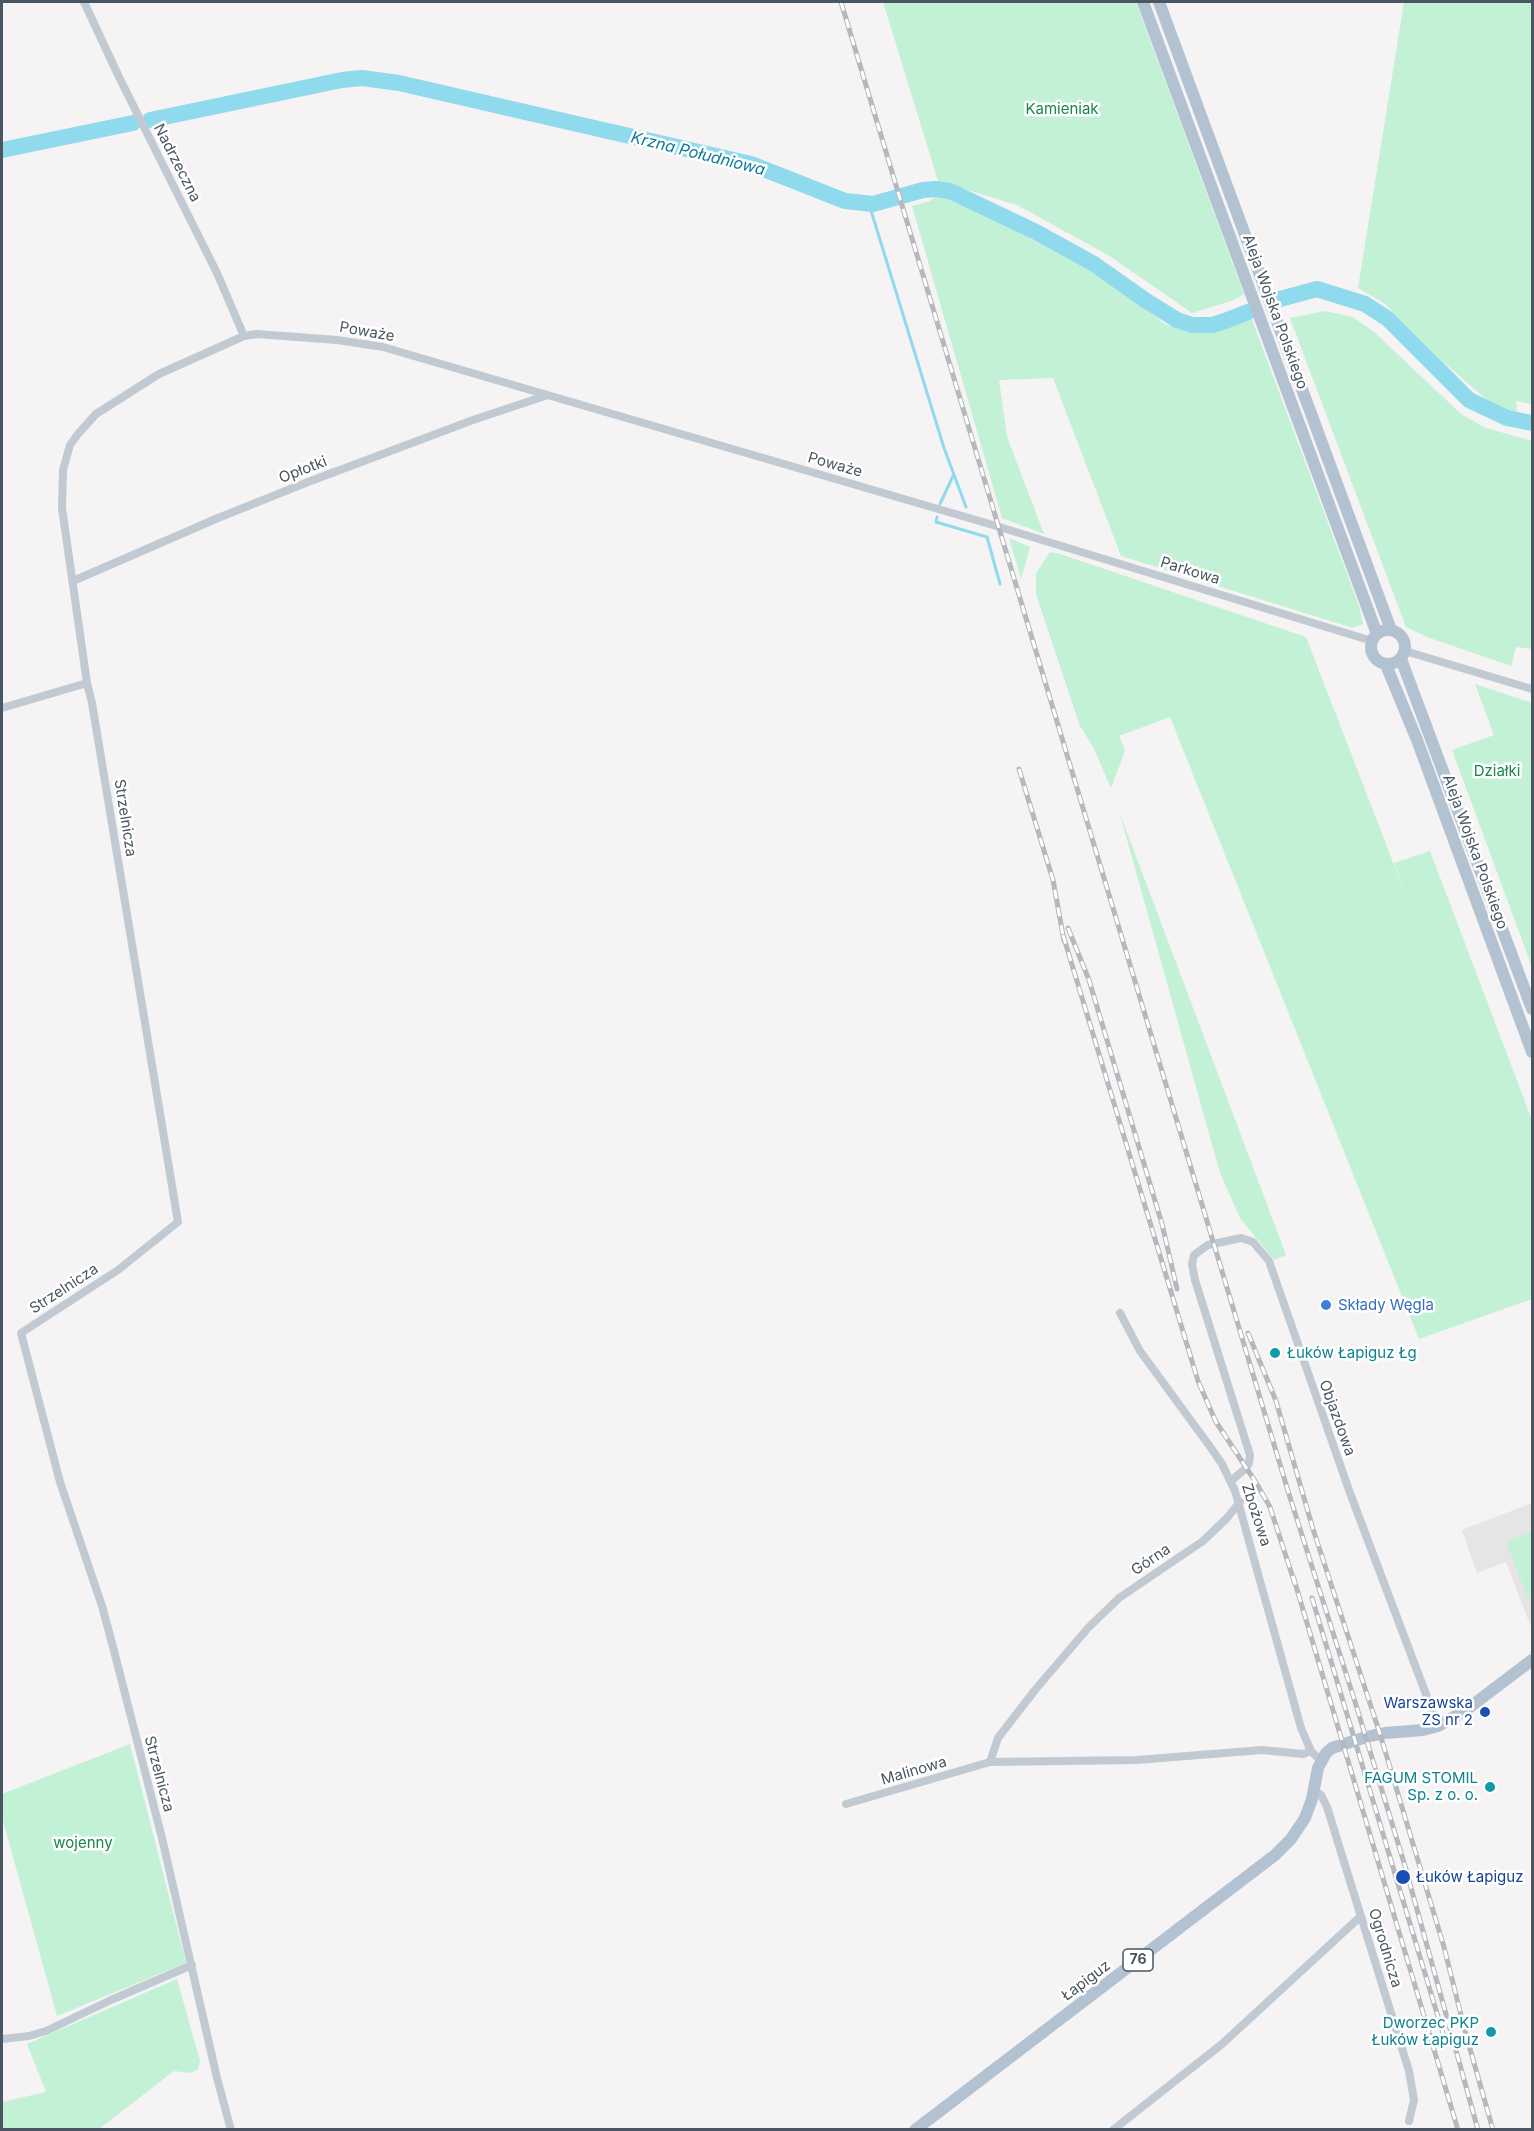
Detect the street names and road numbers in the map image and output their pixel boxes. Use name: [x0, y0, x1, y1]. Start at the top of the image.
street label: Nadrzeczna: [150, 121, 204, 205]
street label: Aleja Wojska Polskiego: [1239, 232, 1311, 392]
street label: Poważe: [338, 318, 396, 346]
street label: Poważe: [806, 449, 864, 481]
street label: Opłotki: [276, 453, 330, 487]
street label: Parkowa: [1158, 553, 1222, 589]
street label: Aleja Wojska Polskiego: [1439, 772, 1511, 932]
street label: Strzelnicza: [110, 778, 140, 858]
street label: Strzelnicza: [26, 1260, 102, 1318]
street label: Objazdowa: [1315, 1378, 1359, 1458]
street label: Zbożowa: [1237, 1481, 1275, 1549]
street label: Górna: [1128, 1540, 1174, 1580]
street label: Strzelnicza: [140, 1734, 178, 1814]
street label: Malinowa: [879, 1753, 949, 1789]
street label: Ogrodnicza: [1364, 1906, 1406, 1990]
road number: 76: [1123, 1949, 1153, 1971]
street label: Łapiguz: [1058, 1957, 1114, 2005]

